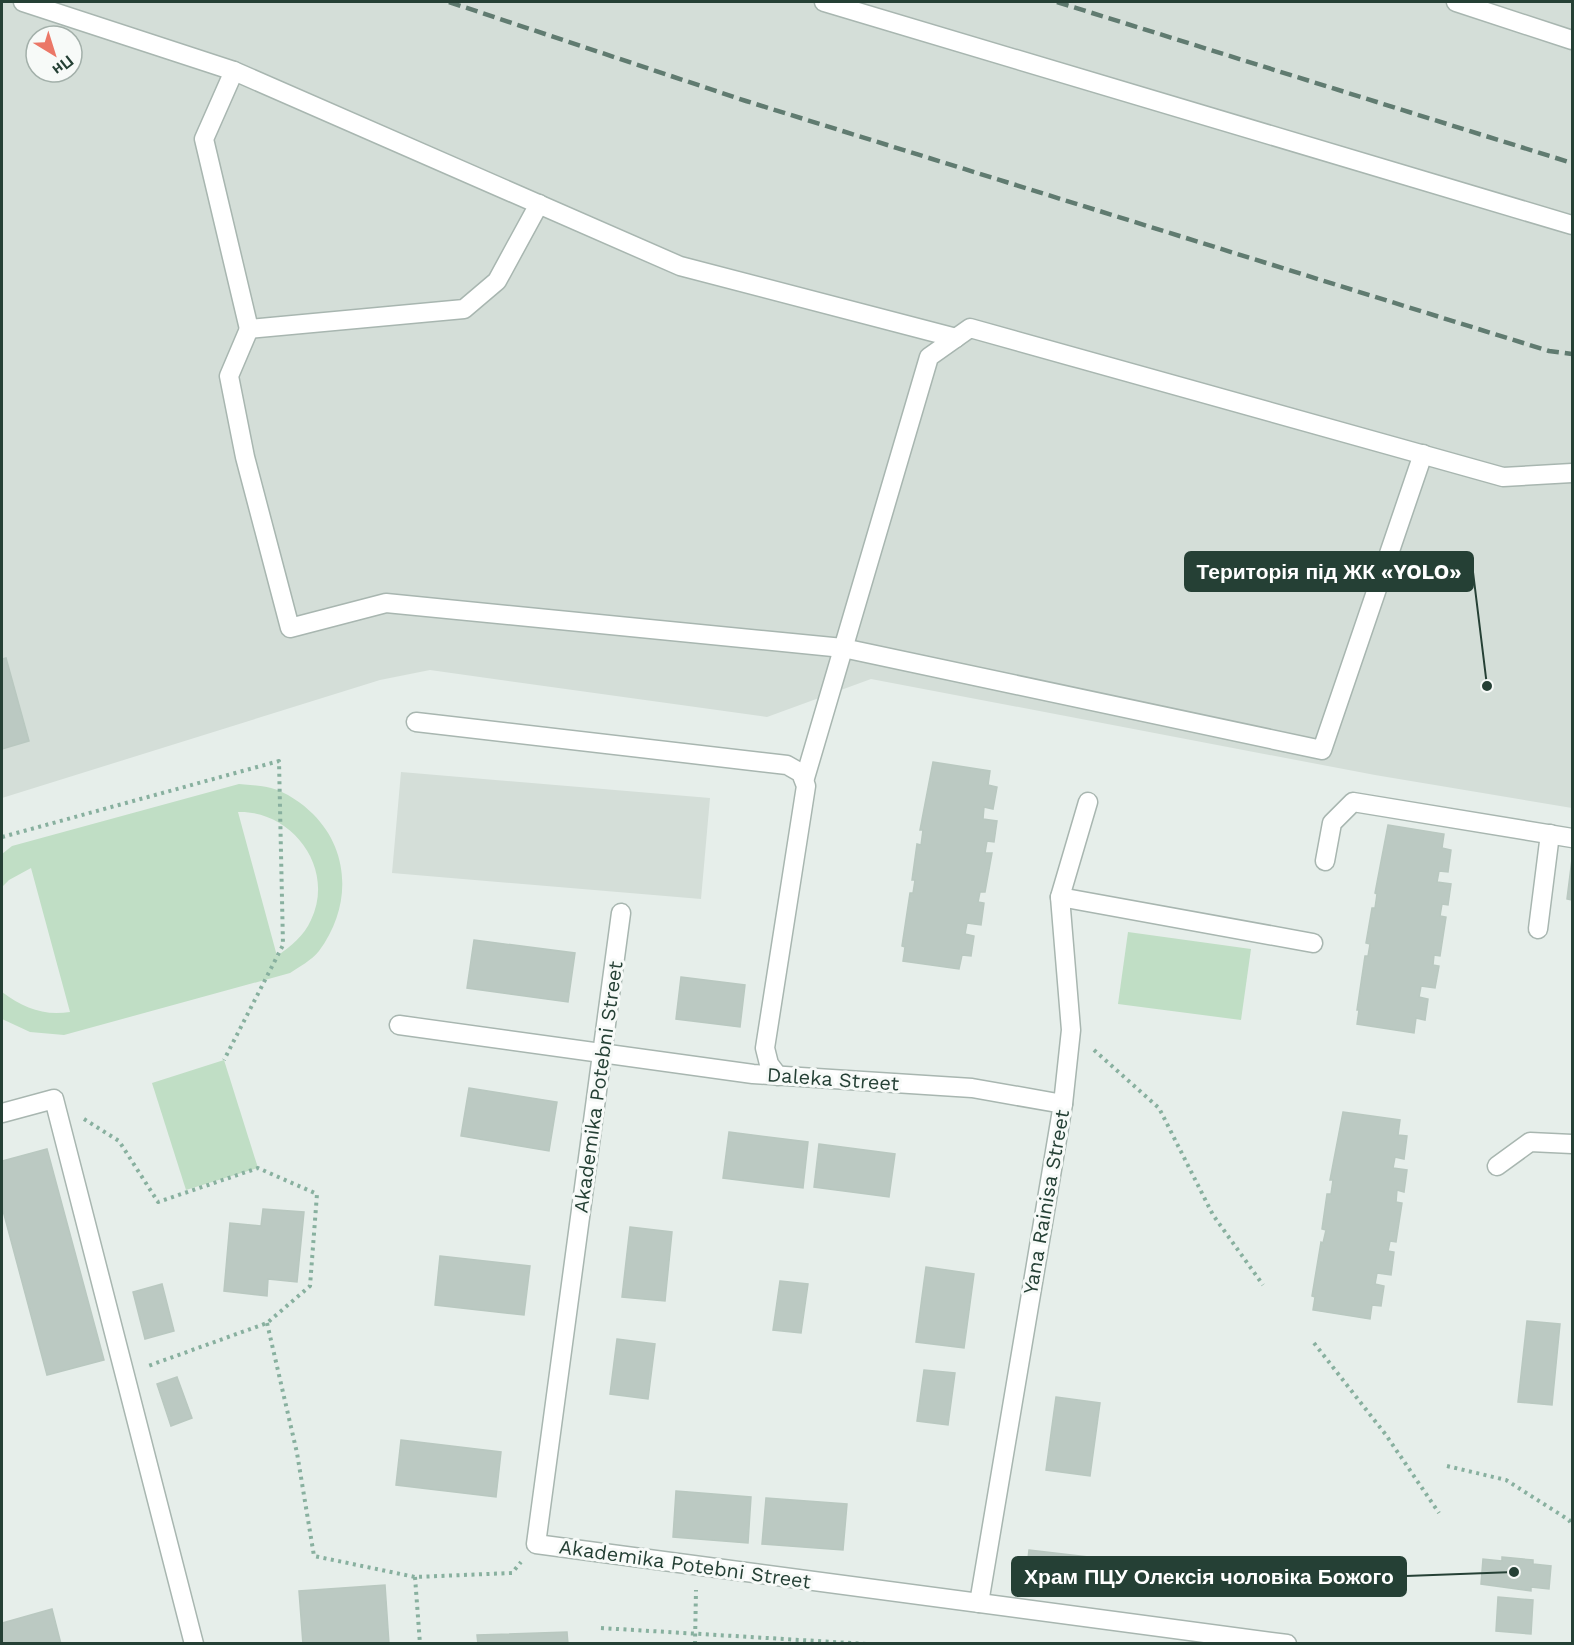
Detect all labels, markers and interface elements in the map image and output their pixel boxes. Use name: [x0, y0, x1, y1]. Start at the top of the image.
north arrow: [24, 24, 84, 84]
text: Пн: [49, 51, 77, 79]
callout: Територія під ЖК «YOLO»: [1185, 552, 1473, 591]
text: Територія під ЖК «YOLO»: [1196, 559, 1462, 584]
street label: Akademika Potebni Street: [568, 959, 628, 1214]
street label: Daleka Street: [766, 1062, 901, 1096]
street label: Yana Rainisa Street: [1018, 1107, 1074, 1296]
street label: Akademika Potebni Street: [558, 1534, 813, 1594]
callout: Храм ПЦУ Олексія чоловіка Божого: [1012, 1557, 1406, 1596]
text: Храм ПЦУ Олексія чоловіка Божого: [1024, 1564, 1394, 1589]

